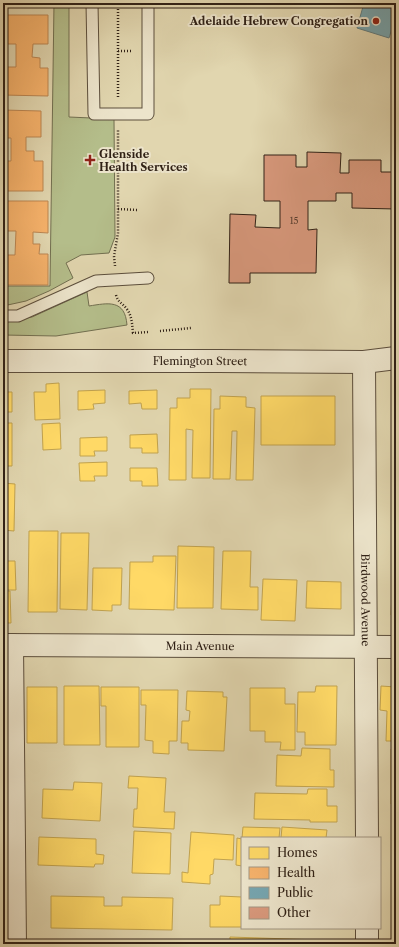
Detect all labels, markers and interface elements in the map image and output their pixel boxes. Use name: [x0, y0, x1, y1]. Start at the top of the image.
place label: Adelaide Hebrew Congregation: [189, 14, 368, 28]
marker: Adelaide Hebrew Congregation: [371, 16, 381, 26]
place label: Glenside Health Services: [99, 147, 188, 174]
marker: Glenside Health Services: [84, 154, 96, 166]
house number: 15: [290, 215, 298, 226]
street label: Flemington Street: [153, 354, 247, 368]
street label: Birdwood Avenue: [358, 554, 373, 646]
street label: Main Avenue: [166, 639, 234, 653]
legend: [241, 837, 381, 929]
text: Homes: [277, 845, 317, 860]
text: Health: [277, 865, 316, 880]
text: Public: [277, 885, 313, 900]
text: Other: [277, 905, 311, 920]

